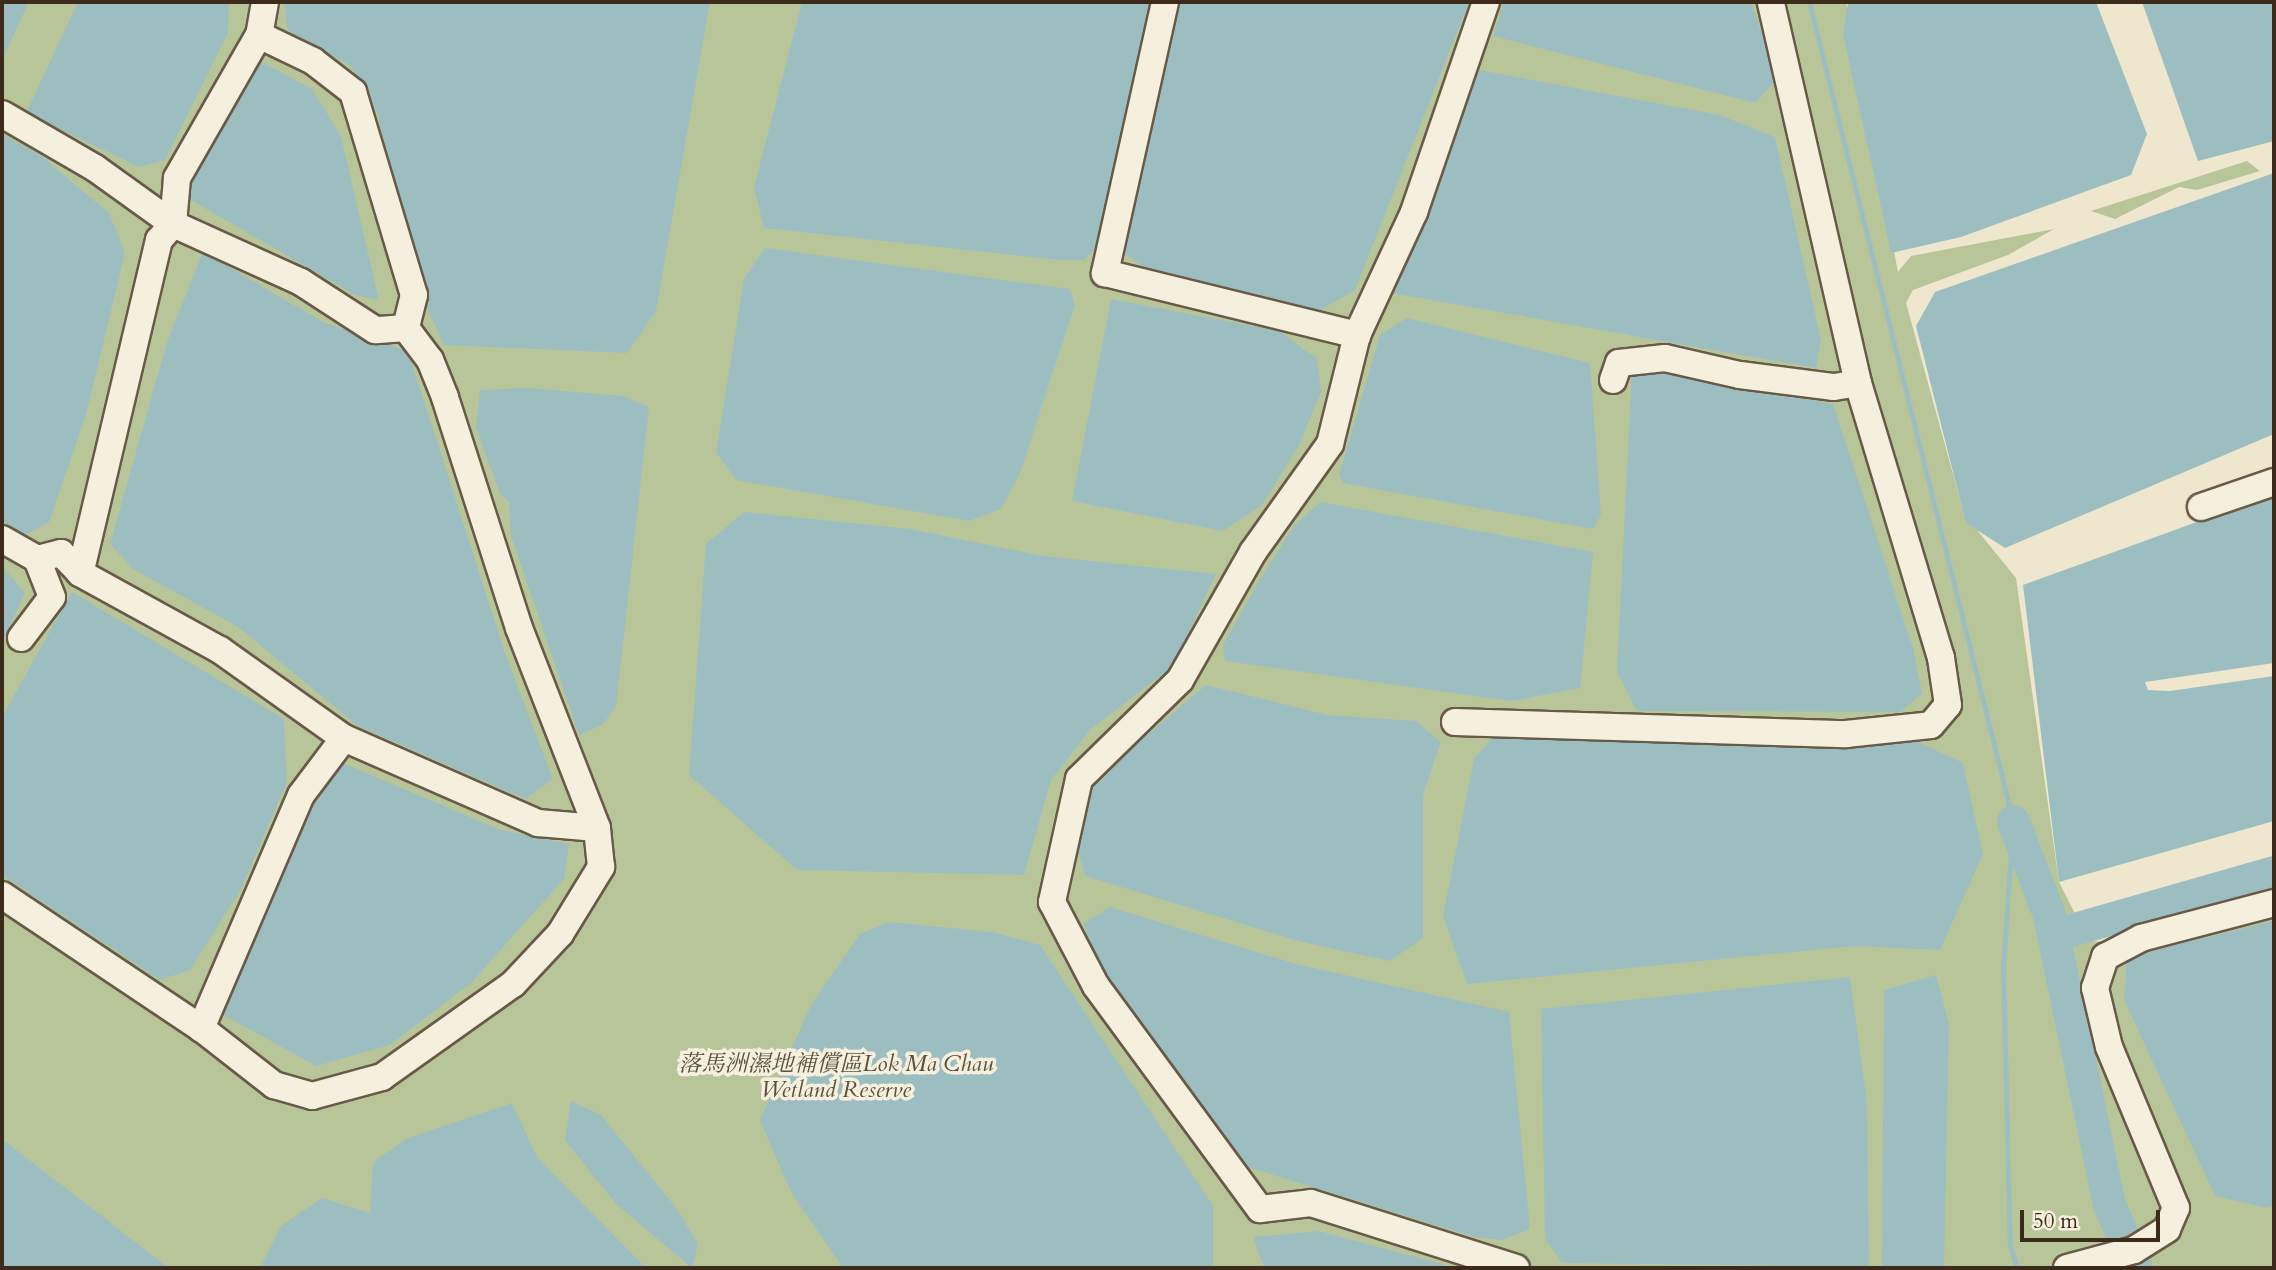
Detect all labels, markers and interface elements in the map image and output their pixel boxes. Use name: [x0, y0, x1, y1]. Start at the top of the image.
park label: 落馬洲濕地補償區Lok Ma Chau Wetland Reserve: [678, 1050, 994, 1104]
scale bar: [2024, 1196, 2164, 1240]
text: 50 m: [2033, 1207, 2078, 1236]

